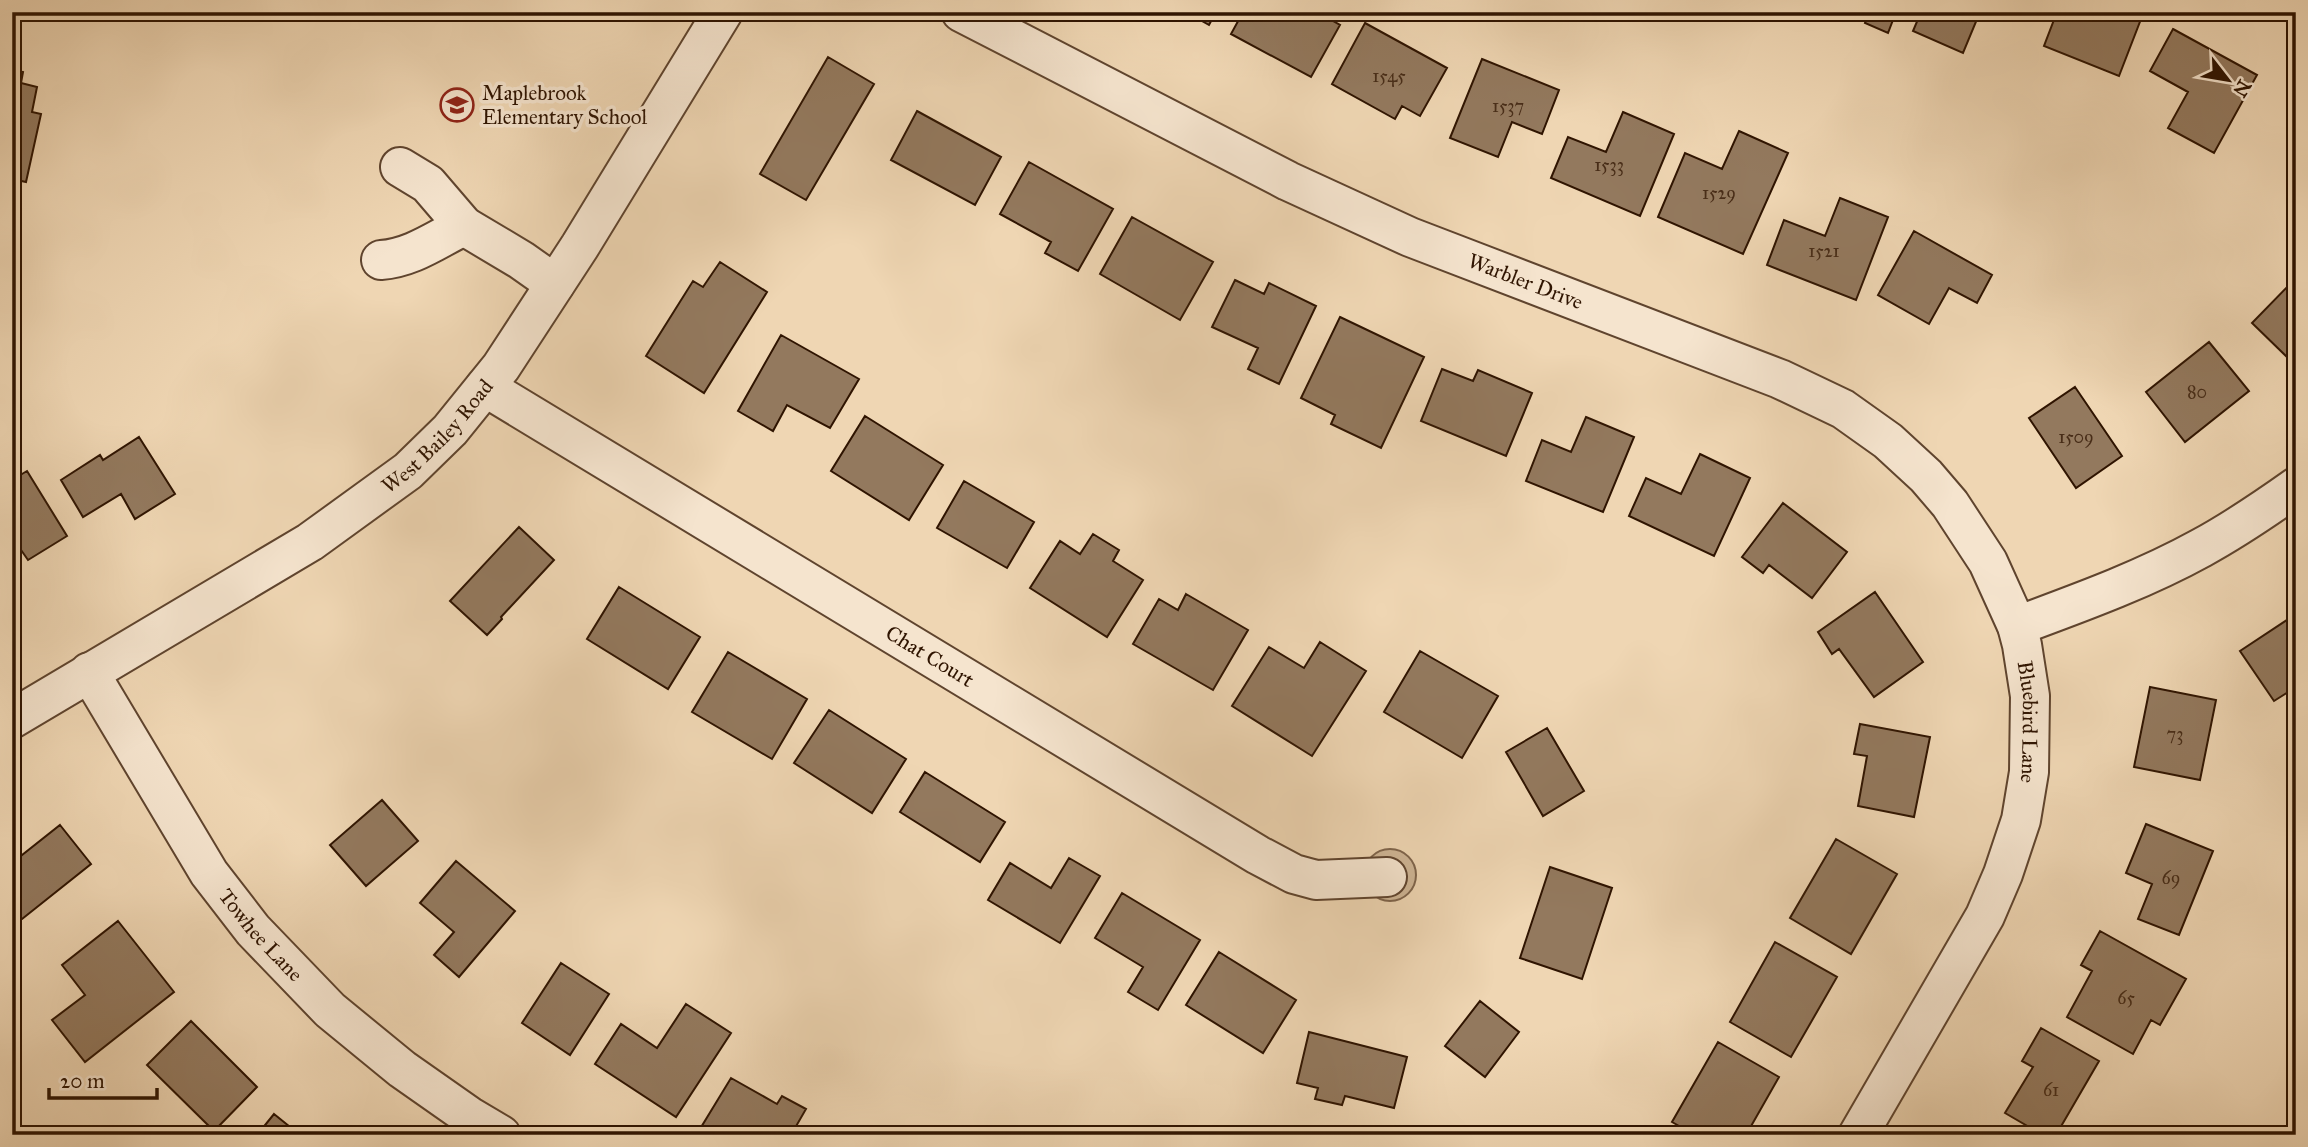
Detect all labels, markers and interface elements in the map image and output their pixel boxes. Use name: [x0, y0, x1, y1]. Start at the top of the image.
north arrow: [2192, 46, 2262, 116]
house number: 1545: [1372, 65, 1406, 87]
text: N: [2228, 76, 2256, 101]
place label: Maplebrook Elementary School: [482, 80, 647, 130]
school or university icon: Maplebrook Elementary School: [438, 86, 476, 124]
house number: 1537: [1492, 95, 1524, 117]
house number: 1533: [1594, 154, 1624, 176]
house number: 1529: [1702, 182, 1736, 204]
house number: 1521: [1808, 240, 1840, 262]
street label: Warbler Drive: [1464, 247, 1587, 315]
street label: West Bailey Road: [377, 374, 499, 499]
house number: 80: [2187, 381, 2207, 403]
house number: 1509: [2058, 426, 2094, 448]
street label: Chat Court: [881, 620, 979, 693]
street label: Bluebird Lane: [2012, 659, 2044, 786]
house number: 73: [2167, 723, 2183, 745]
house number: 69: [2162, 867, 2180, 889]
street label: Towhee Lane: [213, 884, 309, 987]
house number: 65: [2117, 987, 2135, 1009]
scale bar: [49, 1056, 158, 1100]
text: 20 m: [60, 1068, 105, 1094]
house number: 61: [2043, 1079, 2059, 1101]

